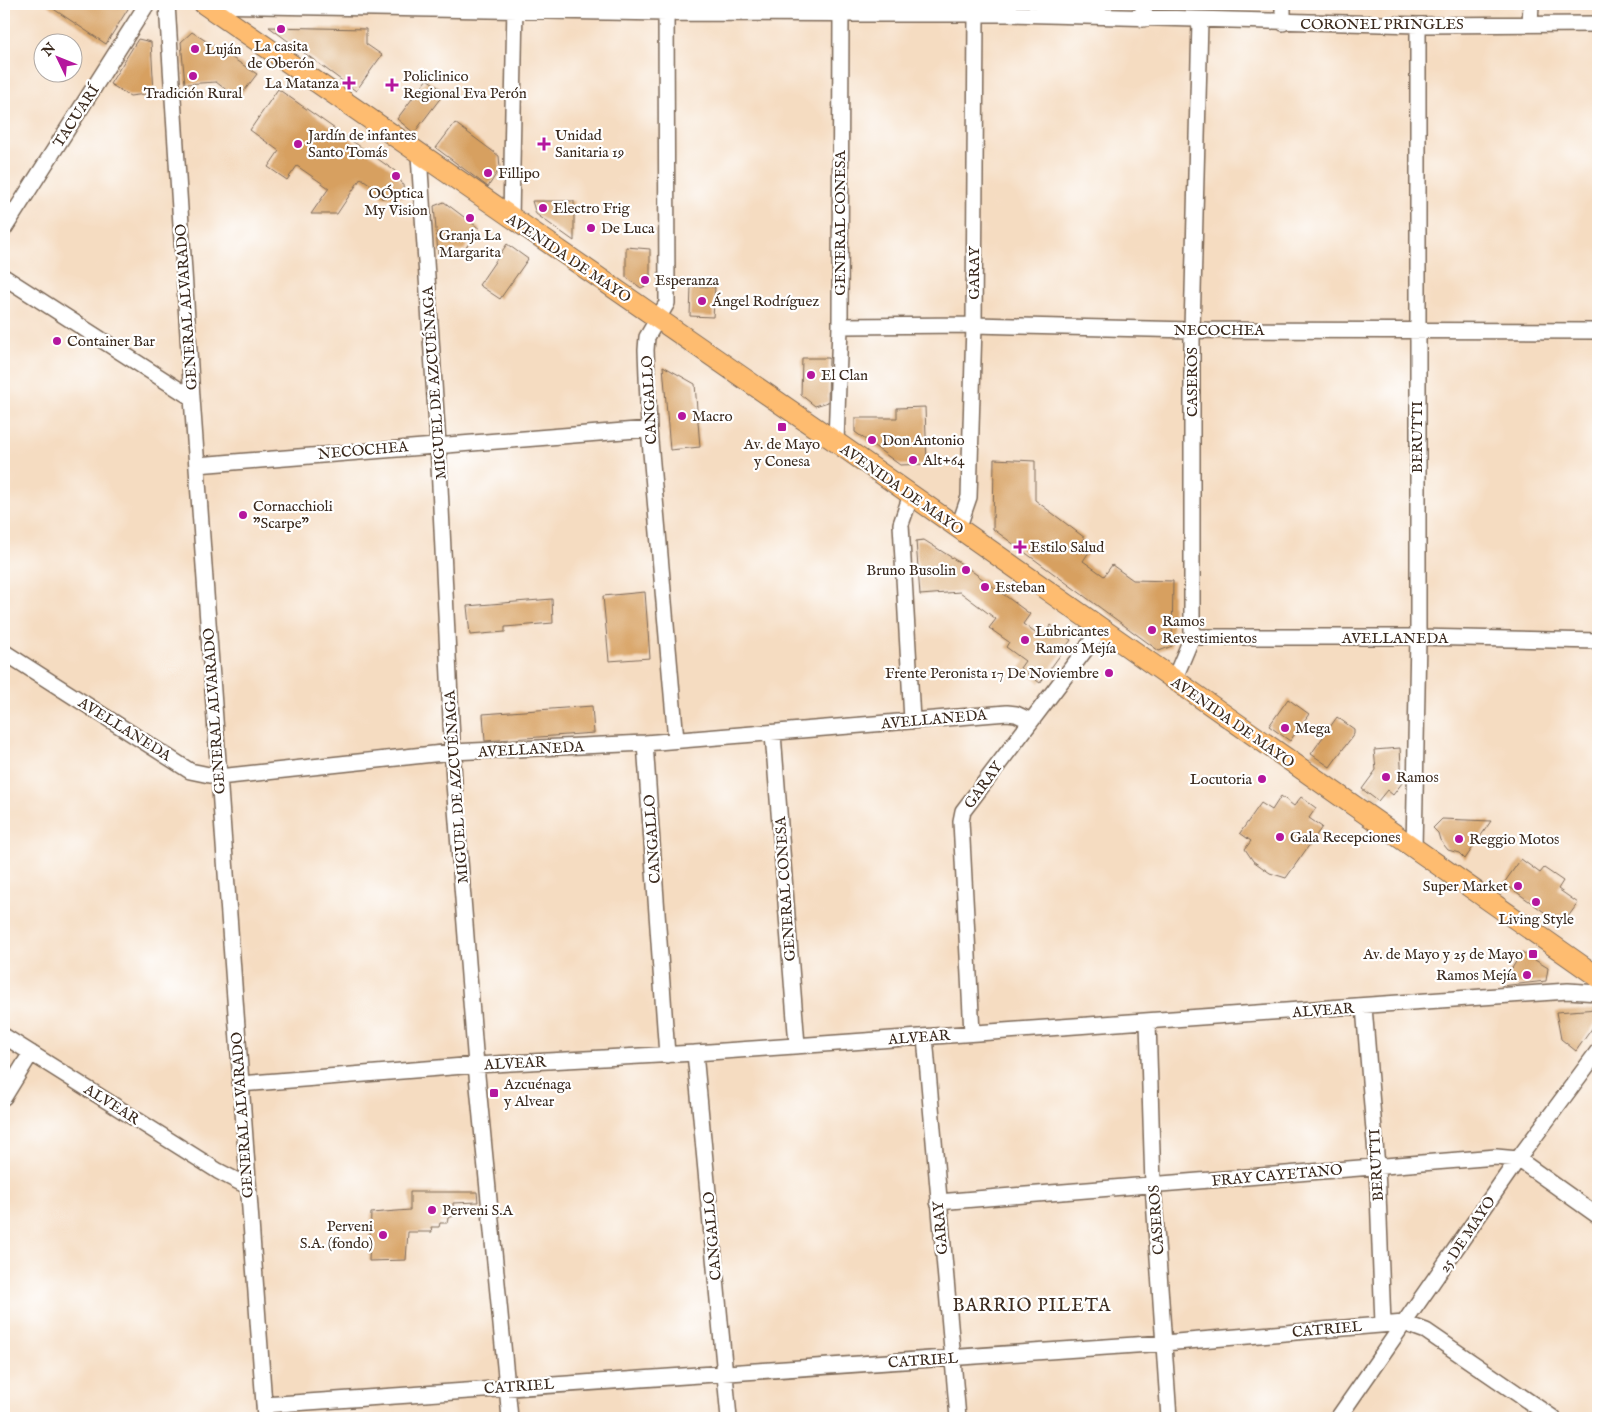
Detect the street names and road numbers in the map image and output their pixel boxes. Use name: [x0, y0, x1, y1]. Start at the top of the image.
street label: CORONEL PRINGLES: [1300, 15, 1464, 34]
street label: TACUARÍ: [49, 81, 104, 151]
street label: GENERAL CONESA: [831, 150, 850, 296]
street label: AVENIDA DE MAYO: [502, 209, 635, 307]
street label: GENERAL ALVARADO: [171, 223, 202, 391]
street label: GARAY: [965, 245, 984, 300]
street label: MIGUEL DE AZCUÉNAGA: [418, 285, 451, 480]
street label: NECOCHEA: [1174, 321, 1265, 340]
street label: CASEROS: [1183, 347, 1202, 417]
street label: CANGALLO: [638, 355, 661, 445]
street label: BERUTTI: [1408, 400, 1427, 473]
street label: NECOCHEA: [317, 437, 410, 464]
street label: AVENIDA DE MAYO: [836, 439, 967, 539]
street label: GENERAL ALVARADO: [199, 627, 230, 795]
street label: AVELLANEDA: [1341, 629, 1449, 648]
street label: AVENIDA DE MAYO: [1167, 672, 1298, 772]
street label: MIGUEL DE AZCUÉNAGA: [440, 689, 473, 884]
street label: AVELLANEDA: [74, 693, 176, 766]
street label: AVELLANEDA: [879, 705, 989, 734]
street label: AVELLANEDA: [476, 737, 586, 762]
street label: GARAY: [960, 757, 1007, 812]
street label: CANGALLO: [640, 794, 665, 884]
street label: GENERAL CONESA: [771, 815, 800, 962]
street label: ALVEAR: [1290, 999, 1355, 1022]
street label: ALVEAR: [886, 1026, 951, 1049]
street label: GENERAL ALVARADO: [227, 1031, 258, 1199]
street label: ALVEAR: [483, 1052, 547, 1075]
street label: ALVEAR: [80, 1079, 144, 1129]
street label: BERUTTI: [1365, 1128, 1388, 1202]
street label: FRAY CAYETANO: [1211, 1160, 1343, 1191]
street label: CASEROS: [1145, 1184, 1168, 1256]
street label: CANGALLO: [699, 1191, 726, 1281]
street label: 25 DE MAYO: [1435, 1193, 1500, 1276]
street label: GARAY: [929, 1200, 952, 1255]
street label: CATRIEL: [1291, 1317, 1363, 1342]
street label: CATRIEL: [887, 1349, 959, 1372]
street label: CATRIEL: [483, 1375, 555, 1398]

